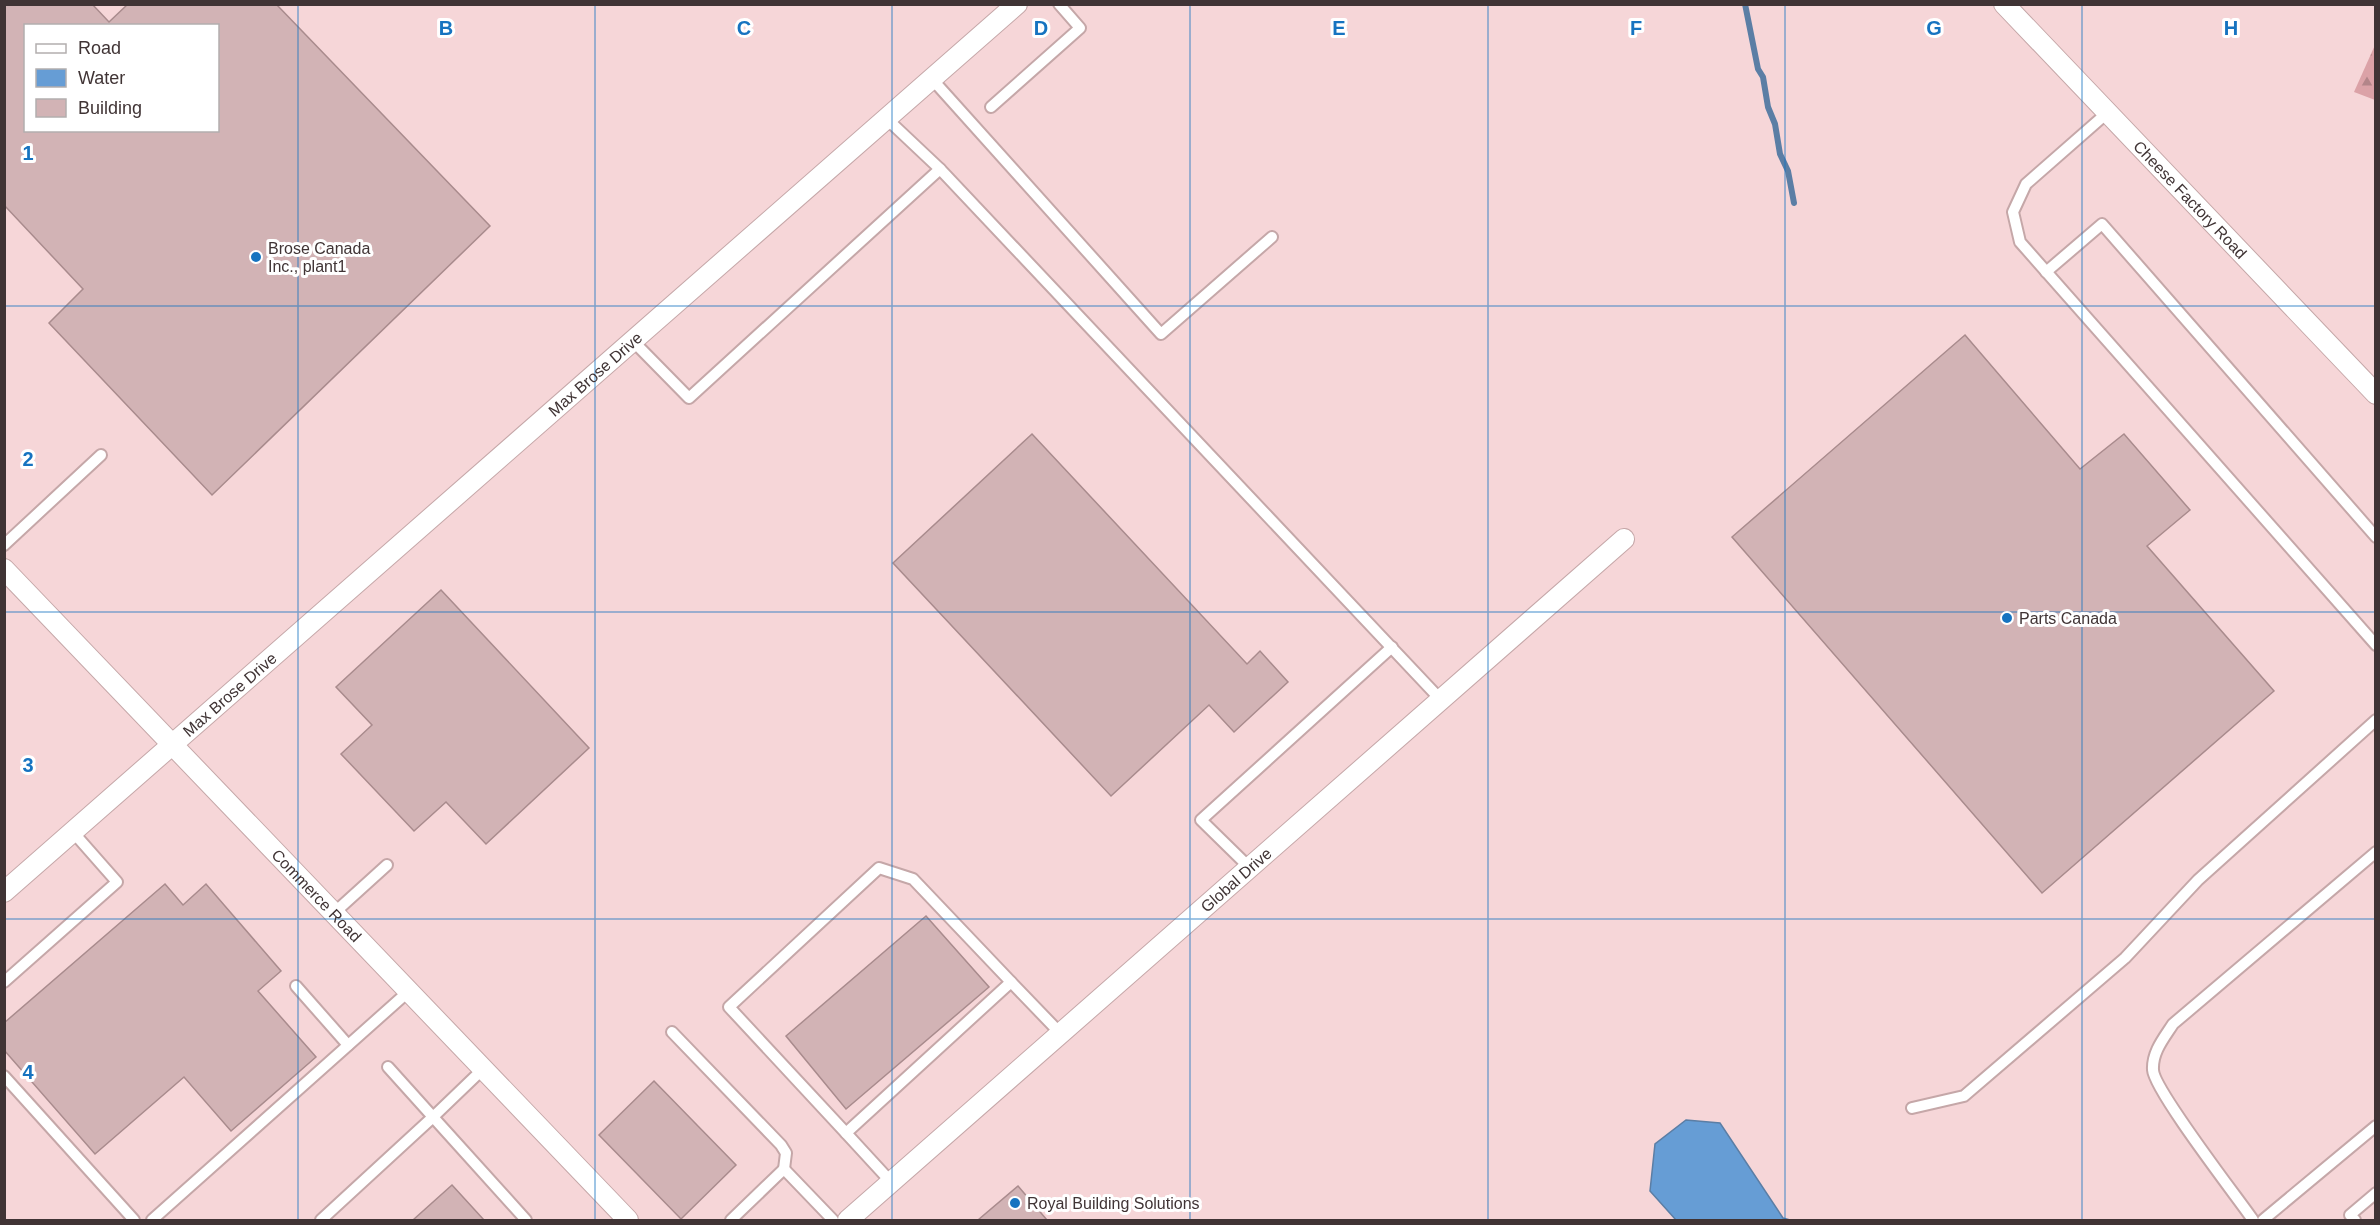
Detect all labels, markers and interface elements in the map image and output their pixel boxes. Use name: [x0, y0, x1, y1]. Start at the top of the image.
text: B: [439, 17, 453, 39]
text: C: [737, 17, 751, 39]
text: D: [1034, 17, 1048, 39]
text: E: [1332, 17, 1346, 39]
text: F: [1630, 17, 1642, 39]
text: G: [1926, 17, 1942, 39]
text: H: [2224, 17, 2238, 39]
legend: [24, 24, 219, 132]
text: Road: [78, 38, 121, 58]
text: Water: [78, 68, 125, 88]
text: Building: [78, 98, 142, 118]
street label: Cheese Factory Road: [2130, 138, 2250, 262]
text: 1: [22, 142, 34, 164]
place label: Brose Canada Inc., plant1: [268, 240, 370, 275]
marker: Brose Canada Inc., plant1: [249, 250, 263, 264]
street label: Max Brose Drive: [545, 329, 646, 420]
text: 2: [22, 448, 34, 470]
place label: Parts Canada: [2019, 610, 2117, 627]
marker: Parts Canada: [2000, 611, 2014, 625]
street label: Max Brose Drive: [180, 649, 280, 740]
text: 3: [22, 754, 34, 776]
street label: Global Drive: [1197, 845, 1275, 915]
street label: Commerce Road: [268, 846, 364, 945]
text: 4: [22, 1061, 34, 1083]
place label: Royal Building Solutions: [1027, 1195, 1200, 1212]
marker: Royal Building Solutions: [1008, 1196, 1022, 1210]

